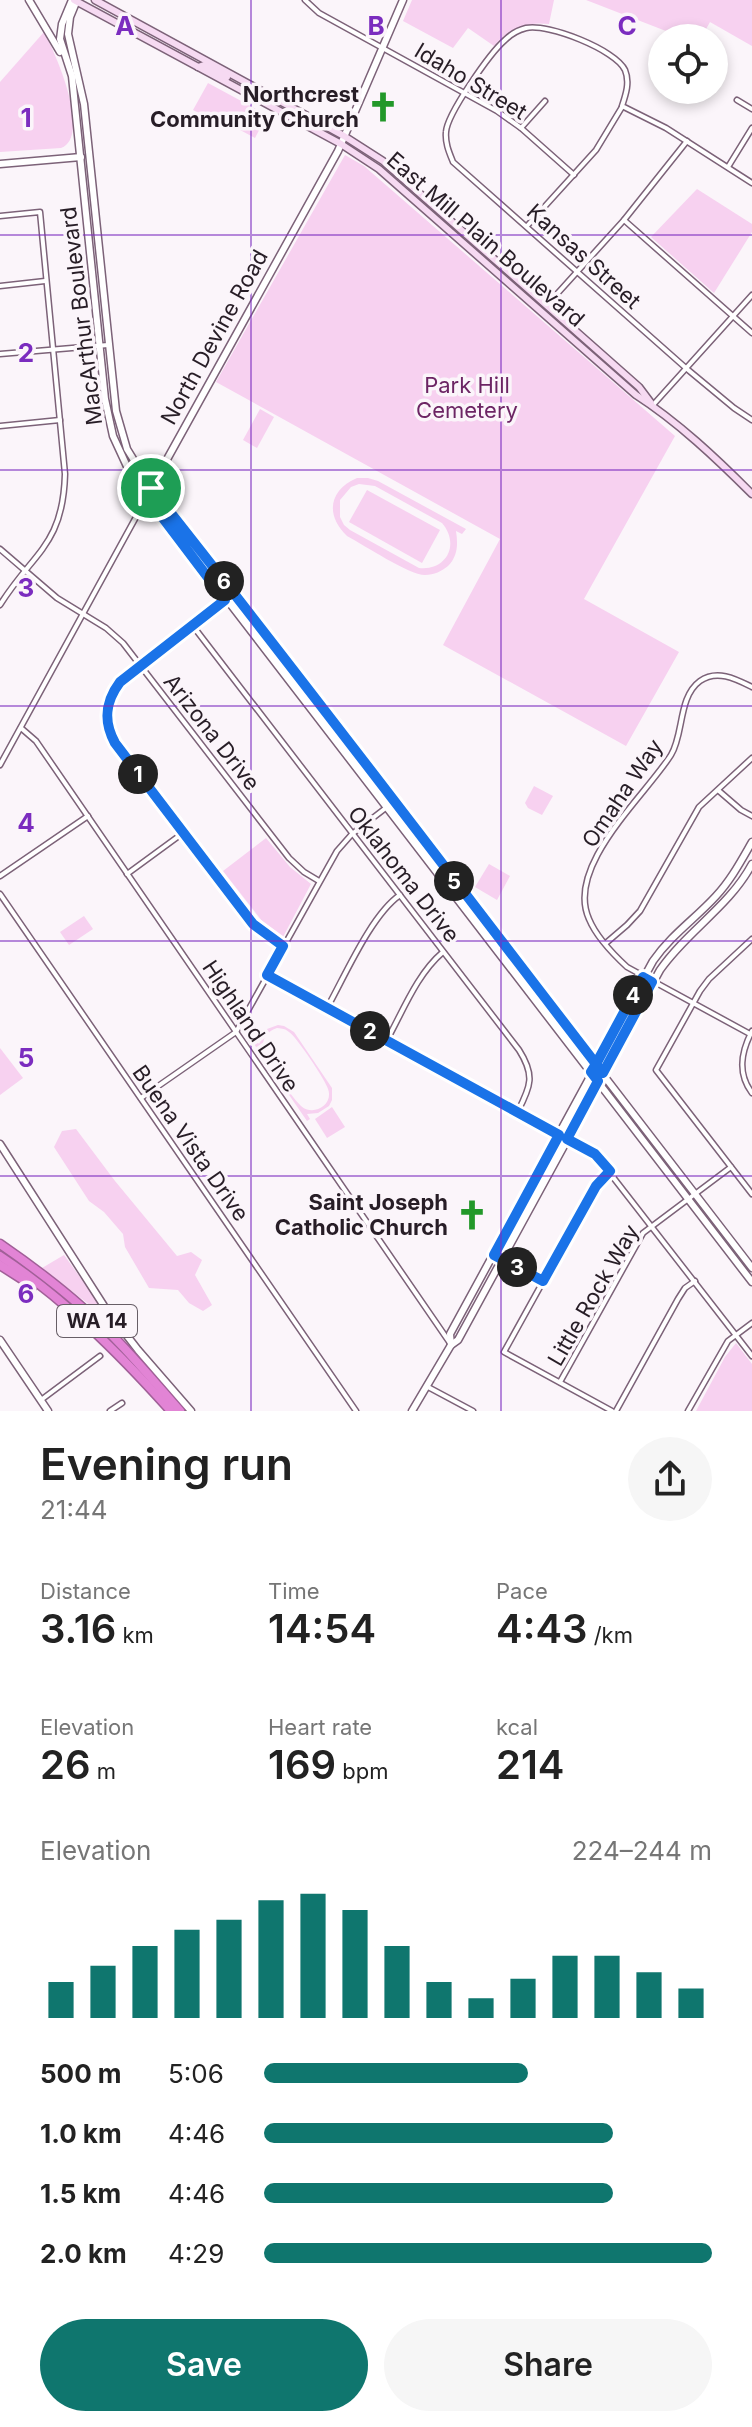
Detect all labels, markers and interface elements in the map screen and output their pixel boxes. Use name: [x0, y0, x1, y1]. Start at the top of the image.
text: A: [115, 10, 135, 41]
text: B: [367, 10, 385, 41]
text: C: [617, 10, 637, 41]
map controls: [648, 24, 728, 104]
button: locate: [648, 24, 728, 104]
street label: Idaho Street: [410, 37, 532, 125]
place label: Northcrest Community Church: [150, 81, 359, 132]
church icon: Northcrest Community Church: [366, 90, 400, 124]
text: 1: [20, 102, 32, 133]
street label: East Mill Plain Boulevard: [382, 146, 590, 332]
street label: Kansas Street: [522, 198, 646, 314]
street label: MacArthur Boulevard: [55, 205, 107, 427]
street label: North Devine Road: [155, 245, 273, 429]
text: 2: [18, 337, 34, 368]
park label: Park Hill Cemetery: [416, 372, 518, 423]
pin: [117, 454, 185, 522]
icon: arrive: [129, 466, 173, 510]
pin: 6: [204, 561, 244, 601]
text: 6: [217, 568, 231, 594]
text: 3: [18, 572, 34, 603]
street label: Arizona Drive: [159, 669, 265, 795]
street label: Omaha Way: [576, 734, 668, 852]
pin: 1: [118, 754, 158, 794]
text: 1: [133, 761, 143, 787]
street label: Oklahoma Drive: [343, 801, 465, 947]
text: 4: [17, 807, 35, 838]
pin: 5: [434, 861, 474, 901]
text: 5: [447, 868, 461, 894]
street label: Highland Drive: [197, 955, 305, 1097]
pin: 4: [613, 975, 653, 1015]
text: 4: [626, 982, 640, 1008]
pin: 2: [350, 1011, 390, 1051]
text: 2: [363, 1018, 377, 1044]
text: 5: [18, 1042, 34, 1073]
street label: Buena Vista Drive: [127, 1060, 255, 1226]
place label: Saint Joseph Catholic Church: [275, 1189, 448, 1240]
church icon: Saint Joseph Catholic Church: [455, 1198, 489, 1232]
street label: Little Rock Way: [542, 1220, 644, 1370]
pin: 3: [497, 1247, 537, 1287]
text: 3: [510, 1254, 524, 1280]
text: 6: [18, 1278, 34, 1309]
road number: WA 14: [57, 1305, 137, 1337]
text: Evening run: [40, 1437, 293, 1491]
button: share: [628, 1437, 712, 1521]
text: 21:44: [40, 1494, 108, 1525]
text: Distance: [40, 1578, 131, 1604]
text: Time: [268, 1578, 320, 1604]
text: Pace: [496, 1578, 548, 1604]
text: 3.16: [40, 1604, 116, 1653]
text: 14:54: [268, 1604, 376, 1653]
text: 4:43: [496, 1604, 587, 1653]
text: km: [116, 1622, 154, 1648]
text: /km: [587, 1622, 633, 1648]
text: Elevation: [40, 1714, 134, 1740]
text: Heart rate: [268, 1714, 372, 1740]
text: kcal: [496, 1714, 538, 1740]
text: 26: [40, 1740, 91, 1789]
text: 169: [268, 1740, 336, 1789]
text: 214: [496, 1740, 564, 1789]
text: m: [91, 1758, 116, 1784]
text: bpm: [336, 1758, 389, 1784]
text: Elevation: [40, 1835, 151, 1866]
text: 224–244 m: [572, 1835, 712, 1866]
text: 500 m: [40, 2058, 122, 2089]
text: 5:06: [168, 2058, 224, 2089]
text: 1.0 km: [40, 2118, 122, 2149]
text: 4:46: [168, 2118, 225, 2149]
text: 1.5 km: [40, 2178, 121, 2209]
text: 4:46: [168, 2178, 225, 2209]
text: 2.0 km: [40, 2238, 127, 2269]
text: 4:29: [168, 2238, 224, 2269]
button: Save: [40, 2319, 368, 2411]
button: Share: [384, 2319, 712, 2411]

